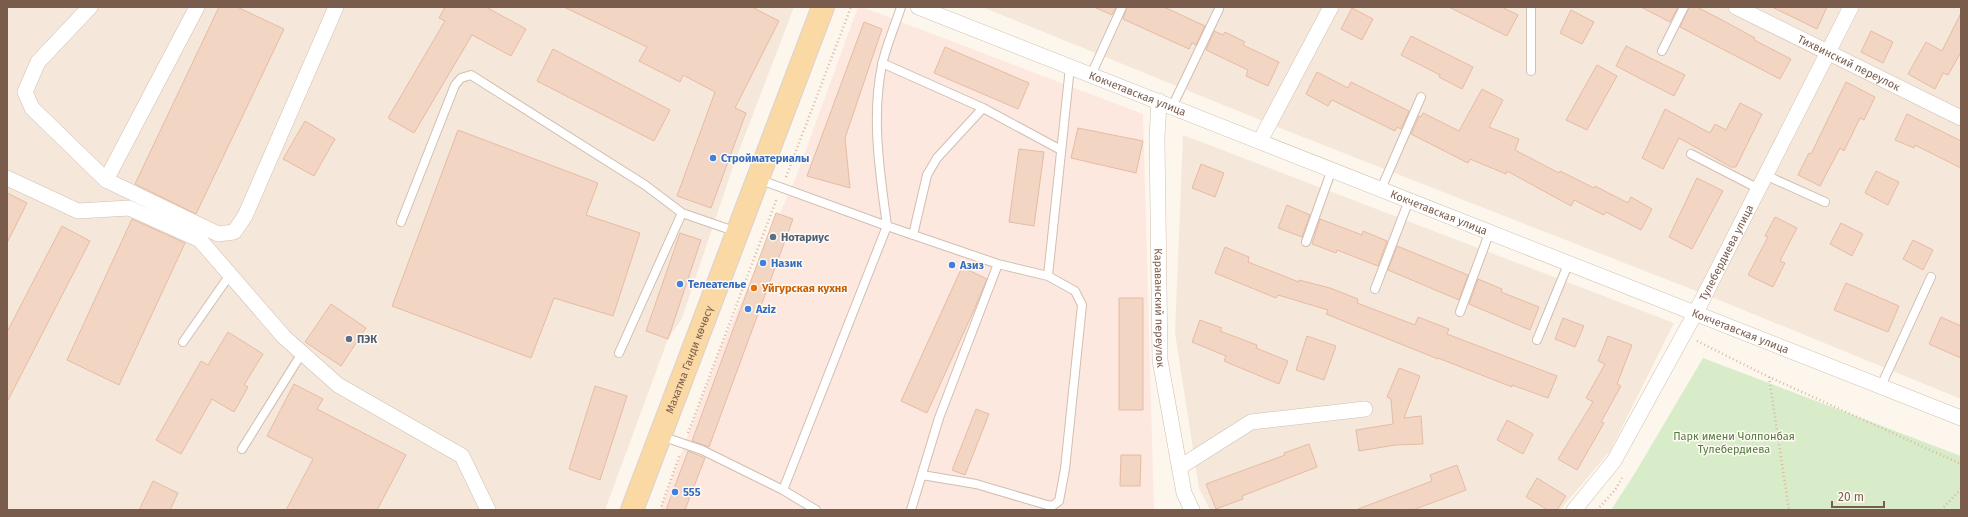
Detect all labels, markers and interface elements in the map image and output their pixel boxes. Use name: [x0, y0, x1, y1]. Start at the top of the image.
street label: Тихвинский переулок: [1796, 32, 1903, 94]
street label: Кокчетавская улица: [1087, 69, 1188, 119]
place label: Стройматериалы: [721, 152, 809, 165]
marker: Стройматериалы: [708, 153, 718, 163]
street label: Кокчетавская улица: [1389, 187, 1489, 237]
street label: Тулебердиева улица: [1696, 202, 1756, 303]
place label: Нотариус: [781, 231, 830, 244]
marker: Нотариус: [768, 232, 778, 242]
street label: Караванский переулок: [1152, 248, 1168, 369]
place label: Назик: [771, 257, 803, 270]
marker: Назик: [758, 258, 768, 268]
place label: Азиз: [959, 259, 984, 272]
marker: Азиз: [947, 260, 957, 270]
place label: Телеателье: [688, 278, 746, 291]
marker: Телеателье: [675, 279, 685, 289]
place label: Уйгурская кухня: [761, 282, 847, 295]
marker: Уйгурская кухня: [749, 283, 759, 293]
street label: Махатма Ганди көчөсү: [663, 303, 716, 415]
place label: Aziz: [755, 303, 776, 316]
marker: Aziz: [743, 304, 753, 314]
street label: Кокчетавская улица: [1690, 306, 1791, 356]
place label: ПЭК: [357, 333, 377, 346]
marker: ПЭК: [344, 334, 354, 344]
park label: Парк имени Чолпонбая Тулебердиева: [1673, 430, 1795, 456]
scale bar: [1832, 483, 1884, 509]
place label: 555: [683, 486, 701, 499]
marker: 555: [670, 487, 680, 497]
text: 20 m: [1838, 490, 1864, 504]

